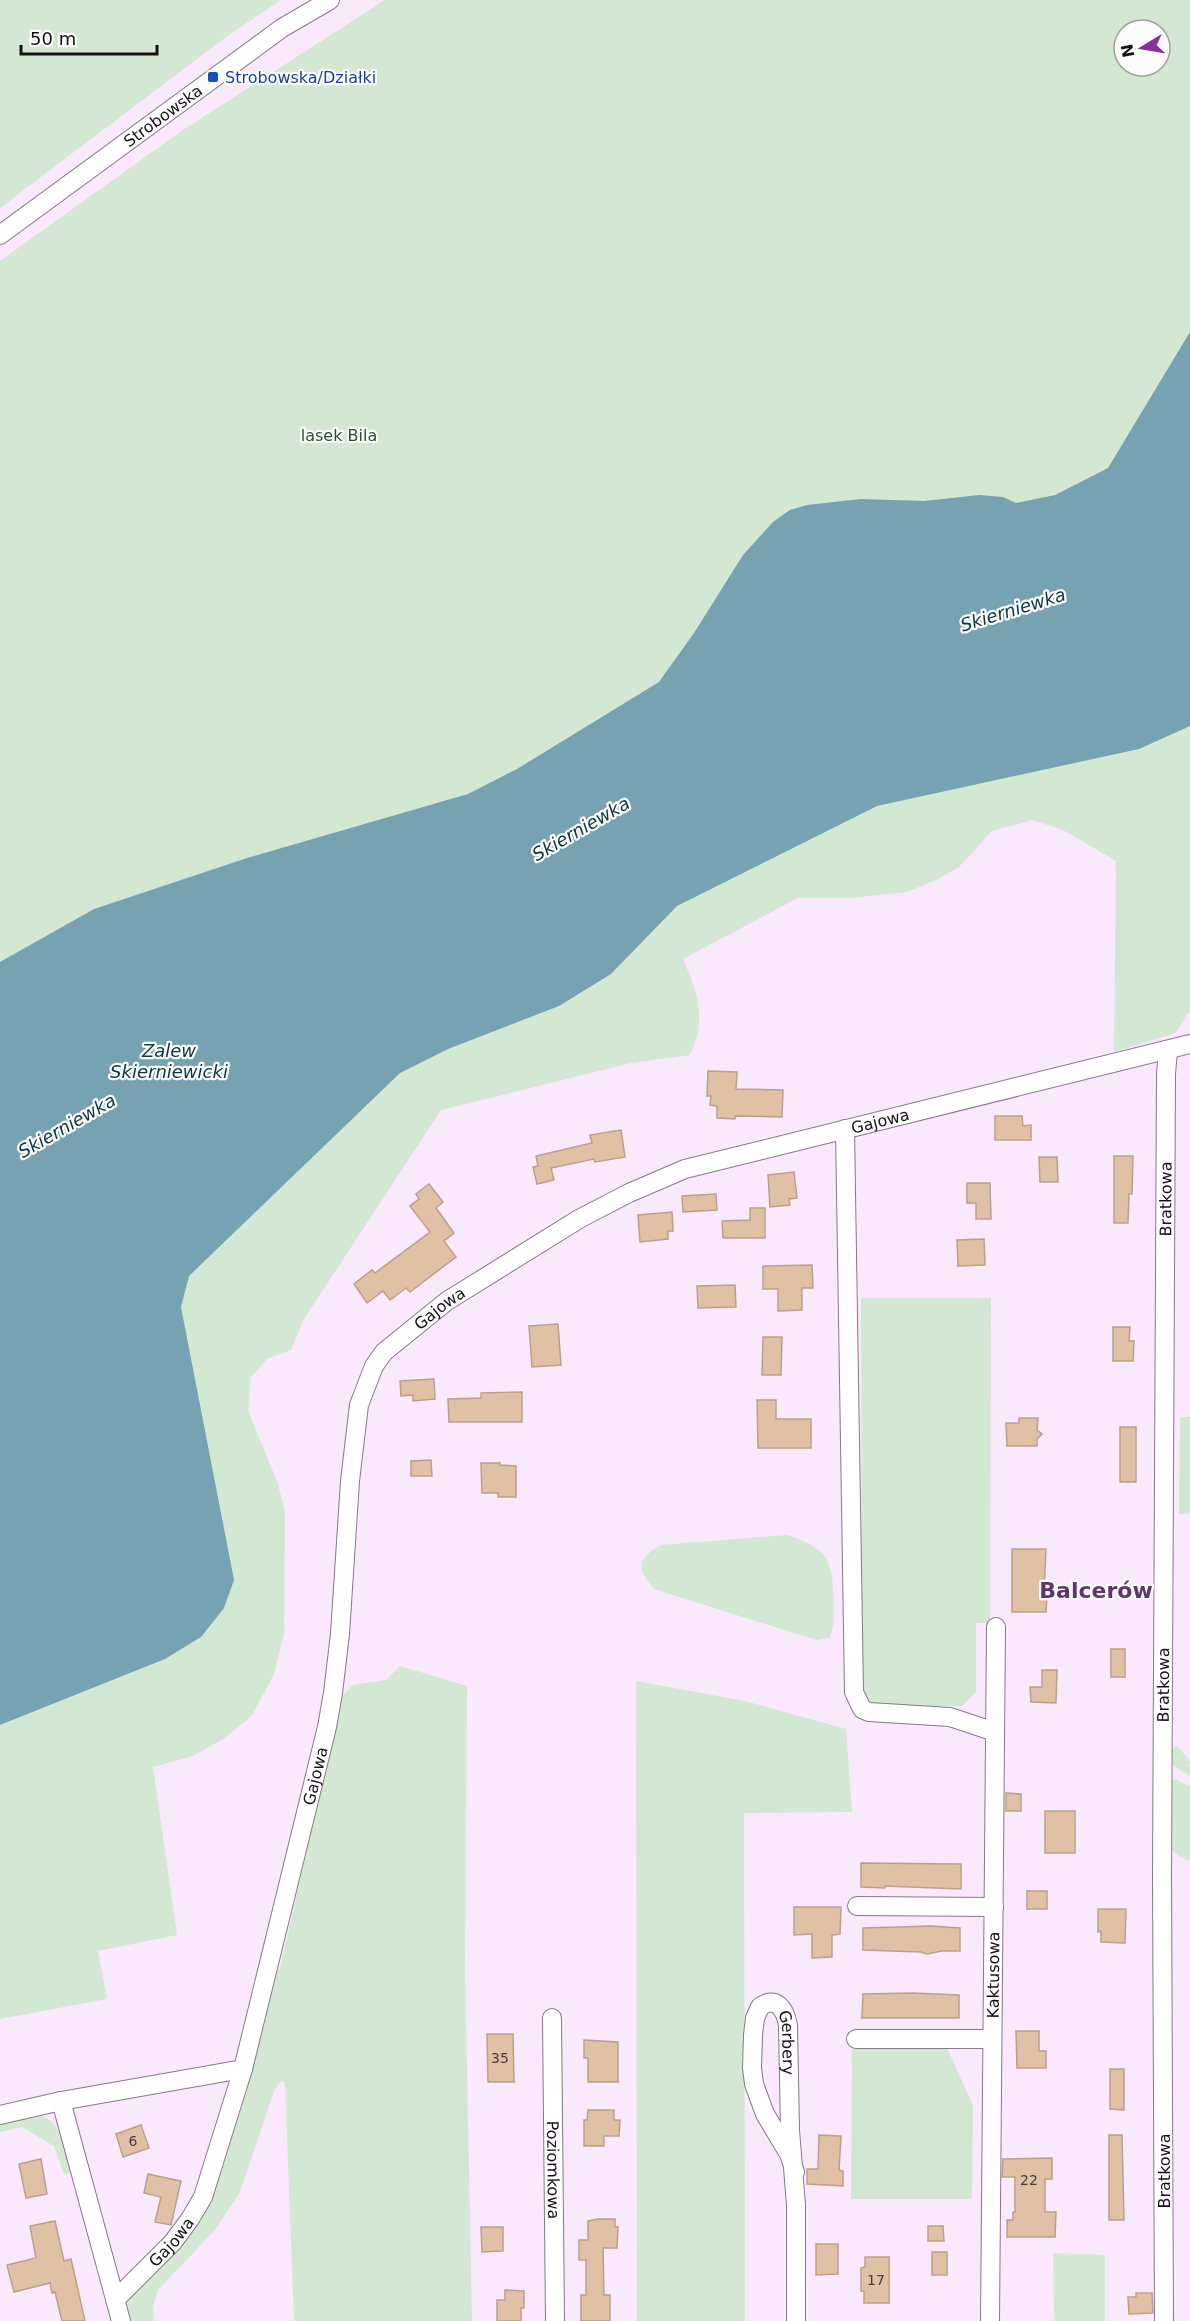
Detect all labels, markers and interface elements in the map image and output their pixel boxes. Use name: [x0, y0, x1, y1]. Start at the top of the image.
scale bar: [21, 18, 158, 56]
north arrow: [1112, 18, 1172, 78]
text: 50 m: [30, 28, 76, 49]
text: N: [1117, 42, 1138, 59]
place label: Strobowska/Działki: [225, 68, 376, 87]
marker: Strobowska/Działki: [206, 70, 220, 84]
street label: Strobowska: [120, 81, 206, 151]
park label: lasek Bila: [301, 426, 377, 445]
water label: Skierniewka: [958, 584, 1068, 635]
water label: Skierniewka: [528, 792, 633, 865]
water label: Zalew Skierniewicki: [110, 1040, 228, 1082]
water label: Skierniewka: [14, 1089, 119, 1162]
street label: Gajowa: [849, 1105, 911, 1138]
street label: Bratkowa: [1156, 1161, 1176, 1237]
street label: Gajowa: [410, 1283, 469, 1334]
district label: Balcerów: [1039, 1578, 1153, 1603]
street label: Bratkowa: [1154, 1647, 1173, 1723]
street label: Gajowa: [299, 1745, 332, 1807]
street label: Kaktusowa: [984, 1932, 1003, 2018]
street label: Gerbery: [774, 2008, 798, 2075]
house number: 35: [491, 2050, 509, 2066]
street label: Poziomkowa: [543, 2121, 563, 2219]
house number: 6: [129, 2133, 138, 2149]
street label: Bratkowa: [1155, 2133, 1174, 2209]
house number: 22: [1020, 2172, 1038, 2188]
street label: Gajowa: [145, 2214, 198, 2271]
house number: 17: [867, 2272, 885, 2288]

